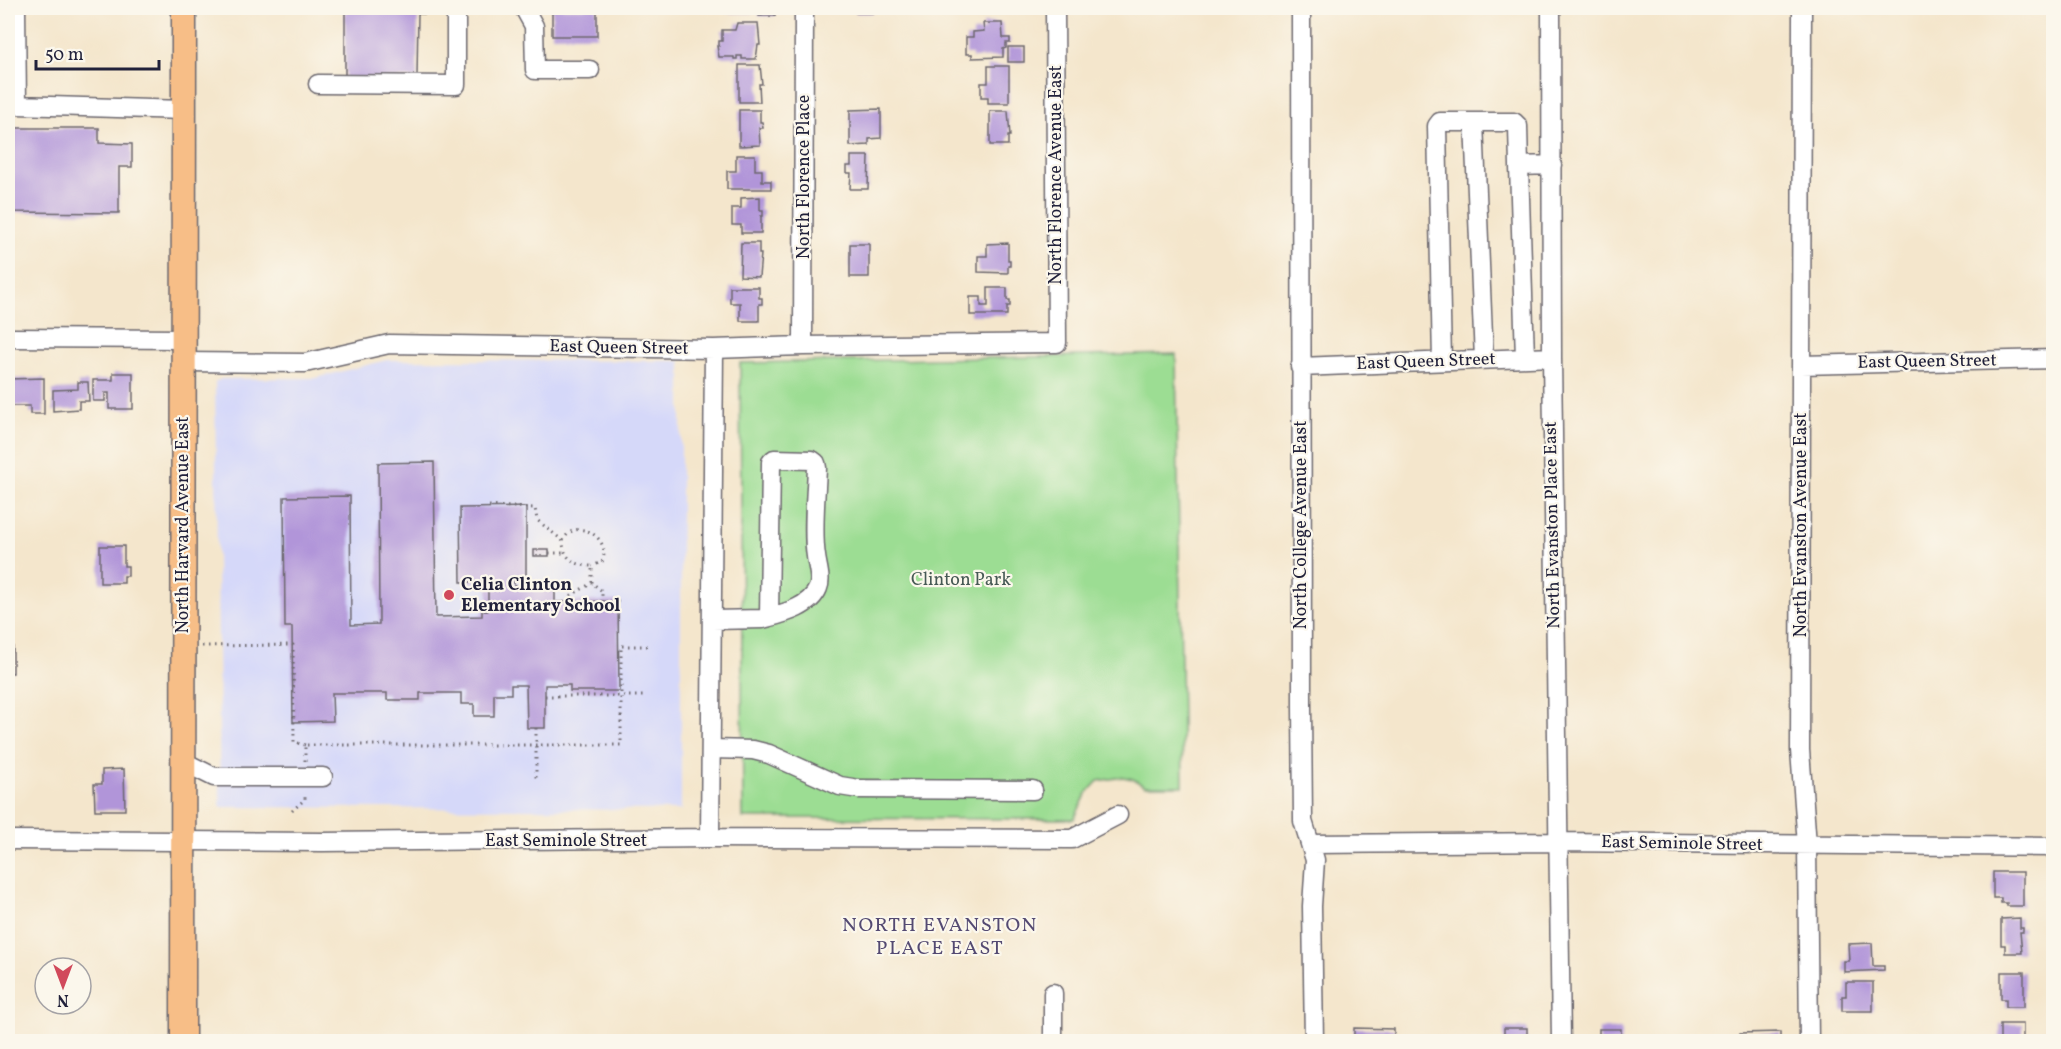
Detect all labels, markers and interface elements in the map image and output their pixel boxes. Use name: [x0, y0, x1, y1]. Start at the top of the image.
scale bar: [36, 33, 159, 71]
text: 50 m: [45, 43, 84, 68]
street label: North Florence Avenue East: [1044, 65, 1069, 285]
street label: North Florence Place: [792, 95, 817, 259]
street label: East Queen Street: [549, 334, 689, 362]
street label: East Queen Street: [1356, 347, 1496, 377]
street label: East Queen Street: [1857, 348, 1997, 376]
street label: North Evanston Avenue East: [1789, 412, 1814, 638]
street label: North Harvard Avenue East: [171, 416, 196, 634]
street label: North College Avenue East: [1289, 420, 1314, 630]
street label: North Evanston Place East: [1539, 421, 1567, 629]
park label: Clinton Park: [911, 568, 1011, 593]
place label: Celia Clinton Elementary School: [461, 573, 621, 619]
marker: Celia Clinton Elementary School: [442, 588, 456, 602]
street label: East Seminole Street: [485, 829, 647, 854]
street label: East Seminole Street: [1601, 830, 1763, 858]
district label: NORTH EVANSTON PLACE EAST: [842, 912, 1038, 963]
north arrow: [33, 956, 93, 1016]
text: N: [57, 988, 69, 1010]

